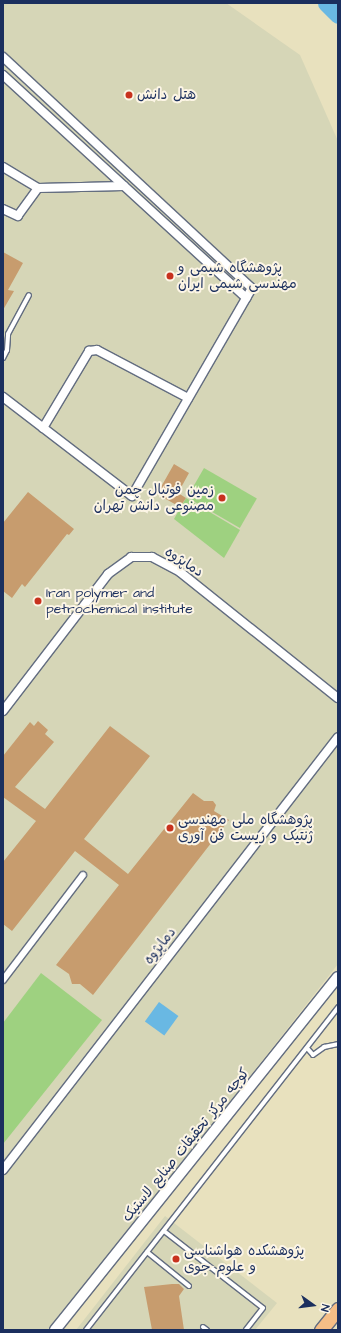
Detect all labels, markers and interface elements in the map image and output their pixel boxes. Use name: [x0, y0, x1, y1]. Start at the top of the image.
place label: هتل دانش: [137, 87, 196, 103]
marker: هتل دانش: [124, 90, 134, 100]
place label: پژوهشگاه شیمی و مهندسی شیمی ایران: [178, 260, 297, 292]
marker: پژوهشگاه شیمی و مهندسی شیمی ایران: [165, 271, 175, 281]
place label: زمین فوتبال چمن مصنوعی دانش تهران: [94, 482, 214, 514]
marker: زمین فوتبال چمن مصنوعی دانش تهران: [217, 493, 227, 503]
street label: دماپژوه: [162, 543, 206, 581]
place label: Iran polymer and petrochemical institute: [46, 585, 193, 618]
marker: Iran polymer and petrochemical institute: [33, 596, 43, 606]
place label: پژوهشگاه ملی مهندسی ژنتیک و زیست فن آوری: [178, 812, 313, 844]
marker: پژوهشگاه ملی مهندسی ژنتیک و زیست فن آوری: [165, 823, 175, 833]
street label: دماپژوه: [140, 924, 180, 968]
street label: کوچه مرکز تحقیقات صنایع لاستیک: [119, 1065, 253, 1225]
place label: پژوهشکده هواشناسی و علوم جوی: [184, 1243, 304, 1276]
marker: پژوهشکده هواشناسی و علوم جوی: [171, 1254, 181, 1264]
north arrow: [293, 1285, 333, 1325]
text: N: [317, 1303, 333, 1313]

